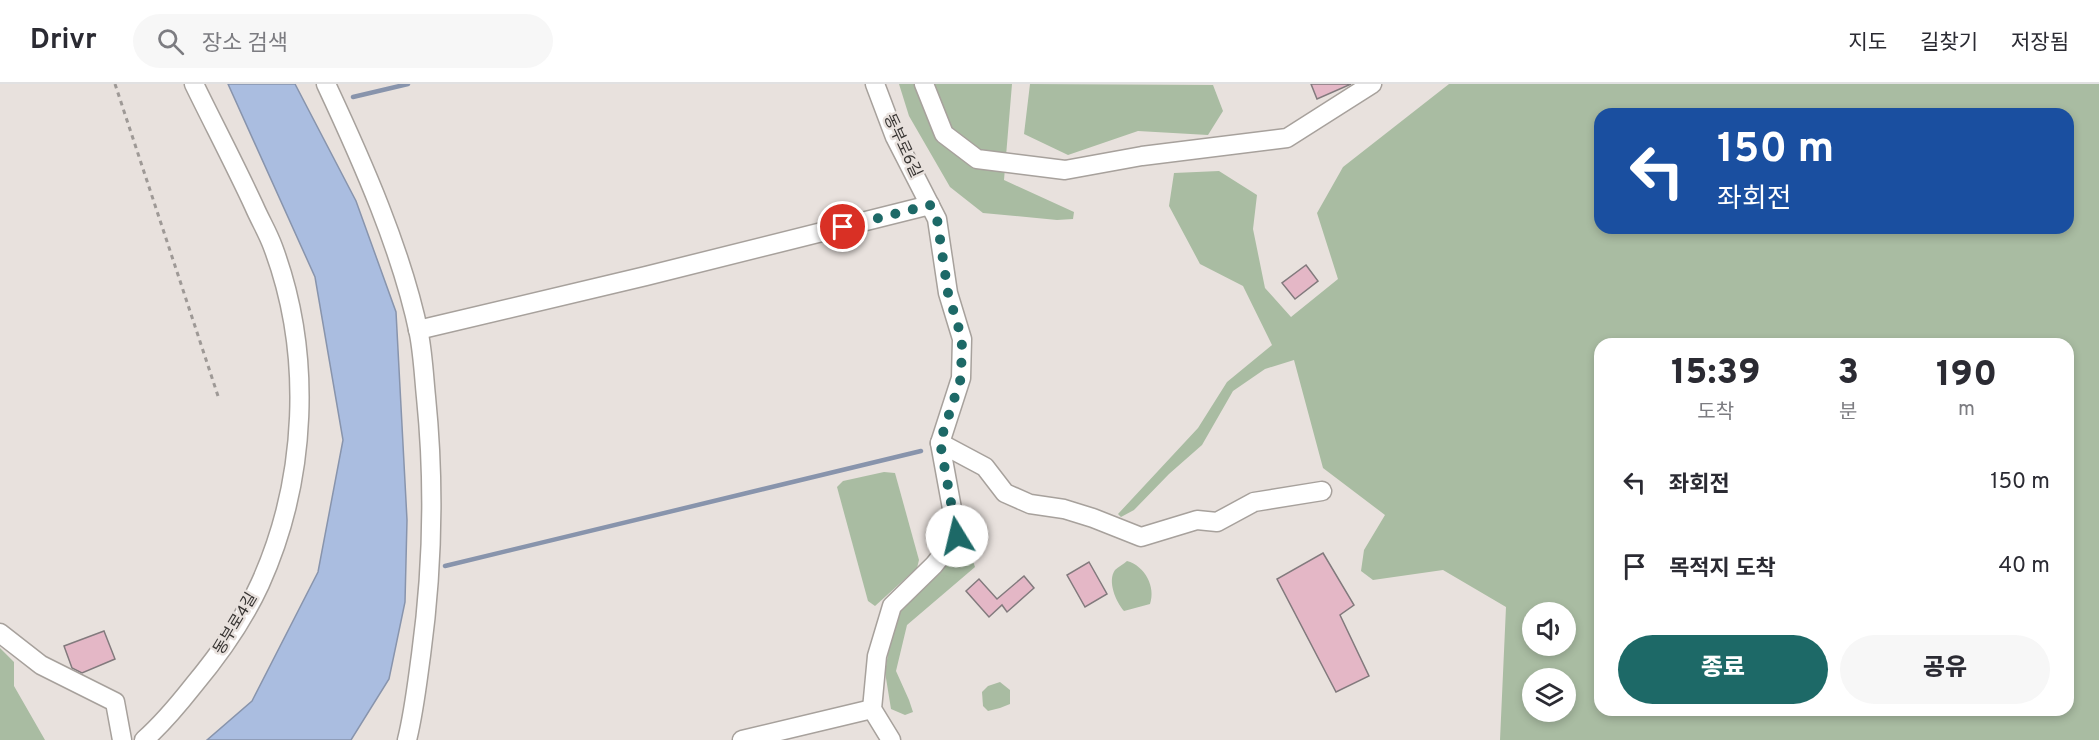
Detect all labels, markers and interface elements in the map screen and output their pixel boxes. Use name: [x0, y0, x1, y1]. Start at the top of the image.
search box: [133, 14, 553, 68]
text: Drivr: [30, 23, 97, 59]
icon: search: [154, 25, 187, 58]
text: 지도: [1848, 30, 1887, 57]
text: 길찾기: [1920, 30, 1978, 57]
text: 저장됨: [2011, 30, 2069, 57]
text: 장소 검색: [202, 31, 288, 58]
street label: 동부로6길: [878, 111, 926, 181]
text: 150 m: [1717, 124, 1834, 177]
icon: left: [1618, 132, 1696, 210]
text: 좌회전: [1717, 183, 1792, 217]
pin: [817, 201, 868, 252]
icon: arrive: [826, 210, 859, 243]
text: 15:39: [1671, 351, 1761, 397]
text: 3: [1837, 351, 1859, 397]
text: 190: [1936, 353, 1997, 399]
text: m: [1958, 397, 1975, 423]
text: 도착: [1697, 400, 1734, 426]
text: 분: [1839, 400, 1857, 426]
icon: left: [1618, 466, 1651, 499]
text: 150 m: [1990, 469, 2050, 496]
text: 좌회전: [1669, 472, 1730, 499]
position arrow: [925, 504, 989, 568]
icon: arrive: [1618, 550, 1651, 583]
text: 40 m: [1998, 553, 2050, 580]
text: 목적지 도착: [1669, 556, 1776, 583]
street label: 동부로4길: [210, 589, 262, 659]
map controls: [1522, 602, 1576, 722]
button: sound: [1522, 602, 1576, 656]
button: 종료: [1618, 635, 1828, 704]
button: 공유: [1840, 635, 2050, 704]
button: layers: [1522, 668, 1576, 722]

